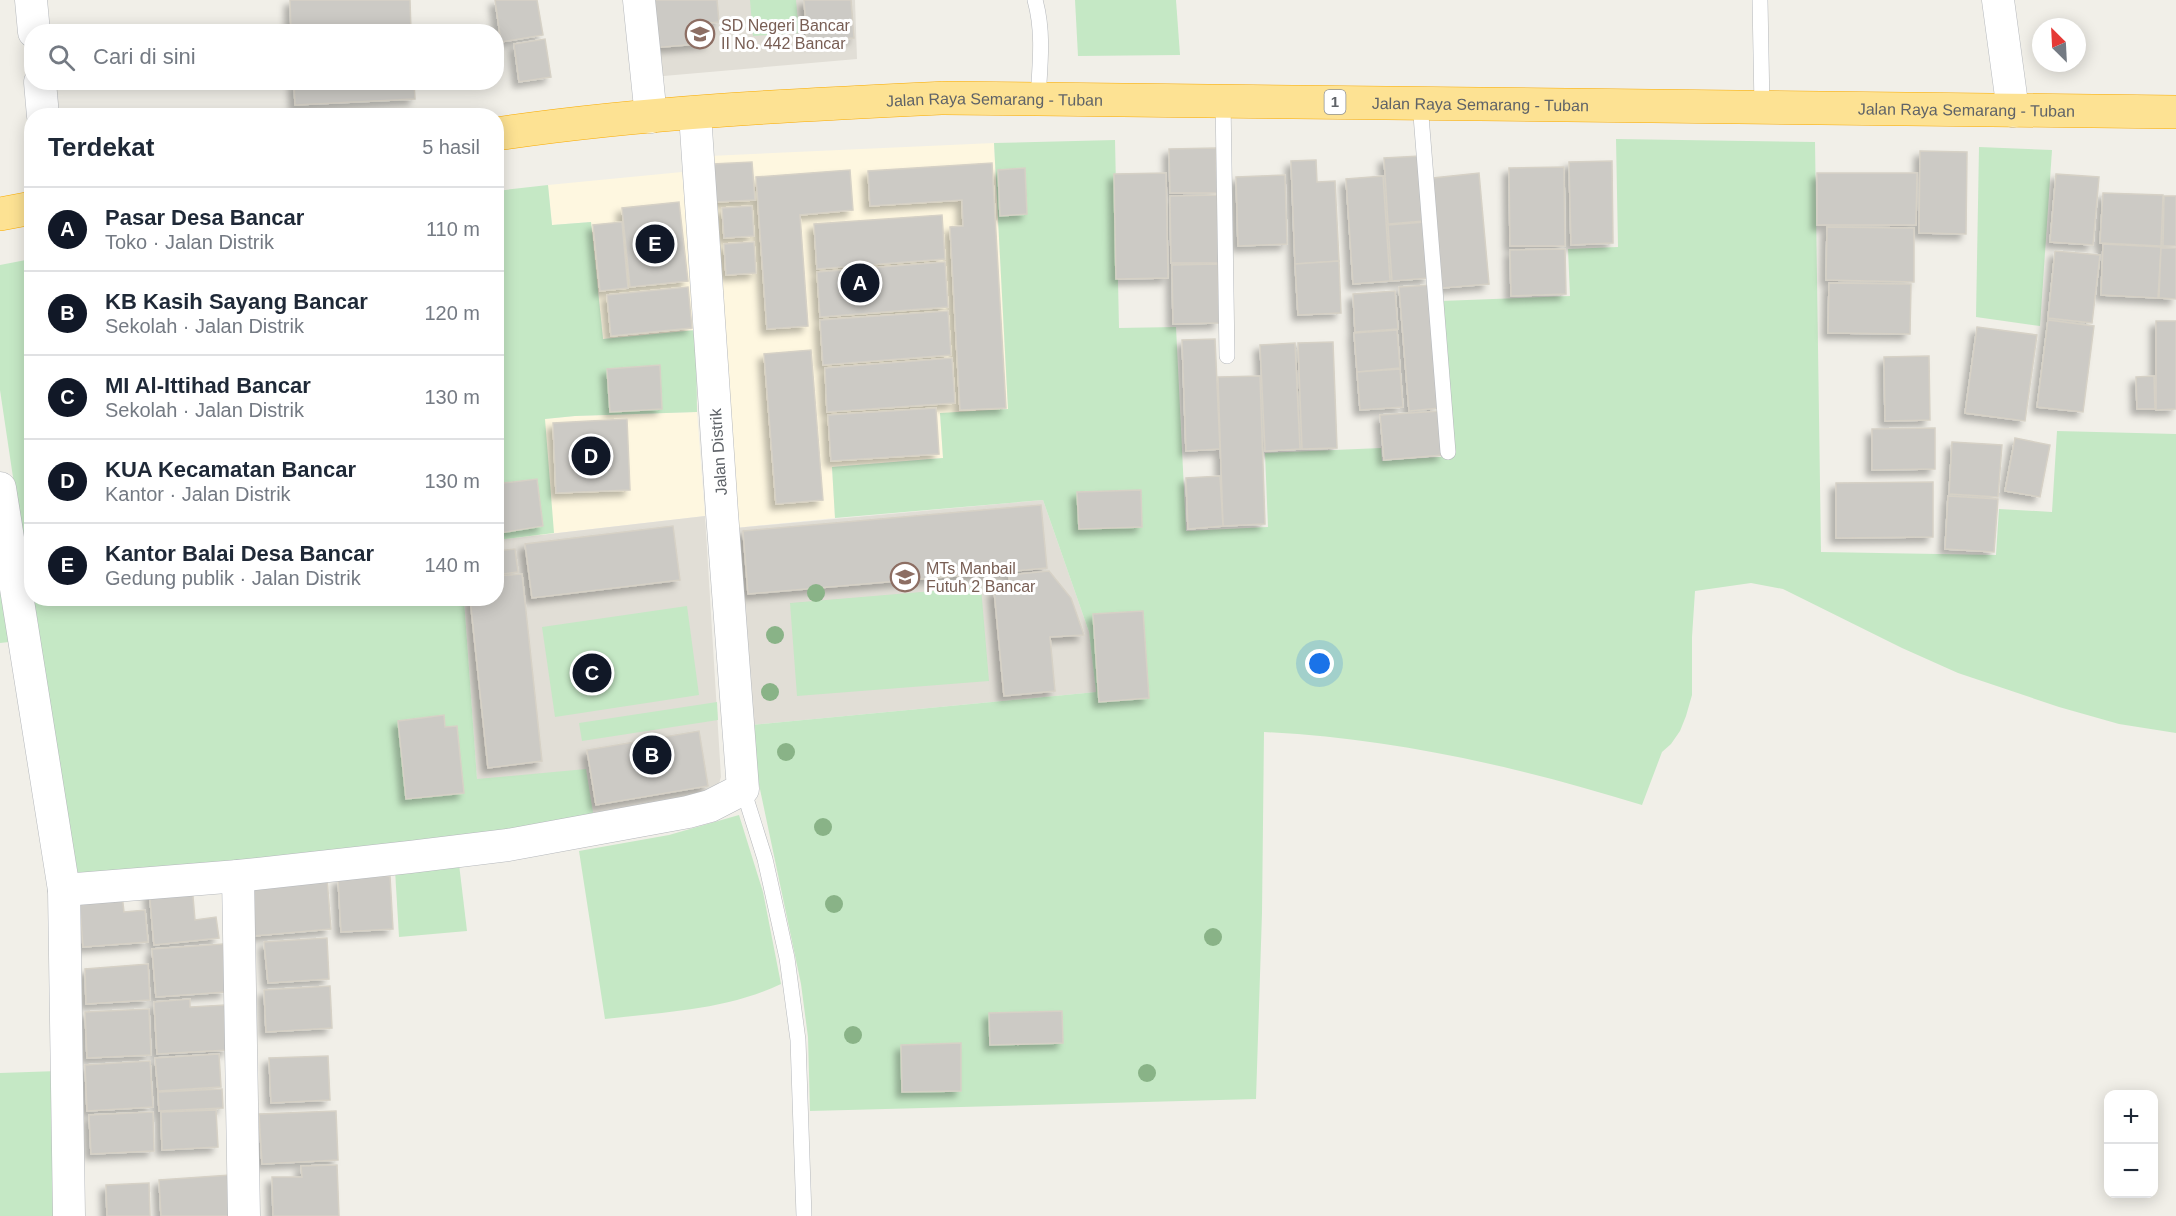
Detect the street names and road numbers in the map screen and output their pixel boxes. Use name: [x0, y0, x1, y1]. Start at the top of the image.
street label: Jalan Raya Semarang - Tuban: [886, 90, 1103, 110]
road number: 1: [1324, 90, 1346, 114]
street label: Jalan Raya Semarang - Tuban: [1372, 95, 1589, 114]
street label: Jalan Raya Semarang - Tuban: [1858, 100, 2075, 120]
street label: Jalan Distrik: [707, 407, 730, 496]

